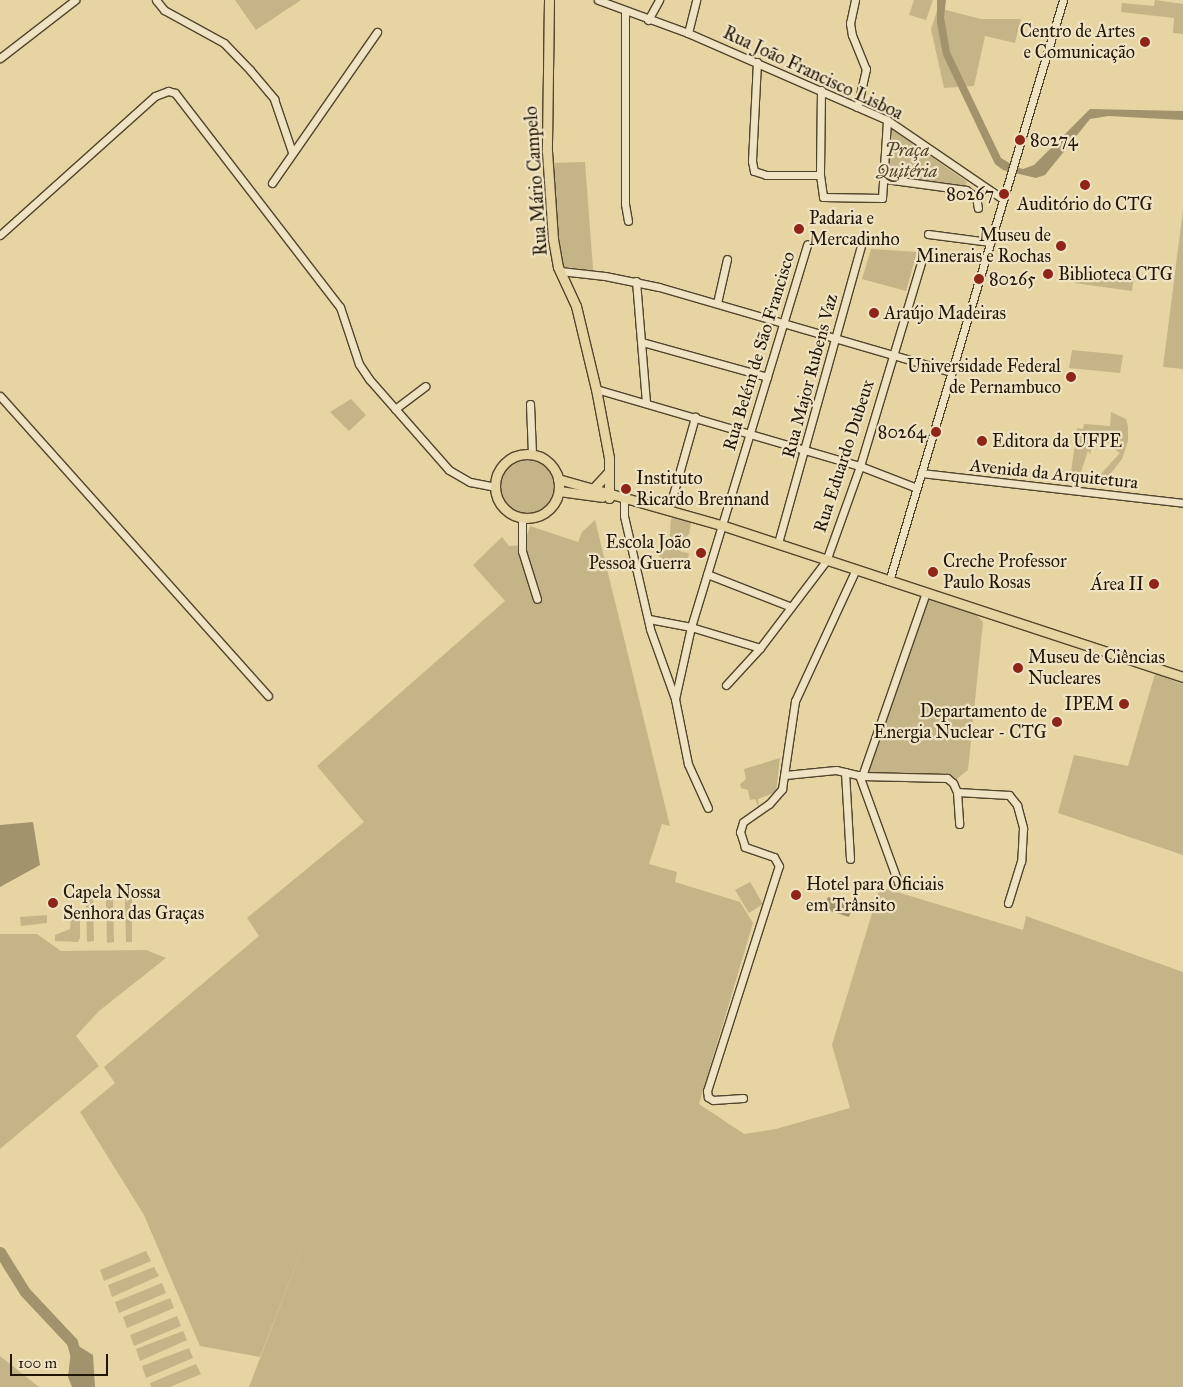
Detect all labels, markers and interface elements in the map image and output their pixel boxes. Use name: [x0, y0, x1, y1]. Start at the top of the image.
place label: Centro de Artes e Comunicação: [1020, 21, 1135, 64]
street label: Rua João Francisco Lisboa: [720, 22, 906, 124]
marker: Centro de Artes e Comunicação: [1139, 36, 1151, 48]
street label: Rua Mário Campelo: [520, 105, 552, 257]
place label: 80274: [1030, 129, 1078, 151]
marker: 80274: [1014, 134, 1026, 146]
park label: Praça Quitéria: [877, 140, 937, 182]
marker: Auditório do CTG: [1079, 179, 1091, 191]
place label: 80267: [946, 183, 994, 205]
marker: 80267: [998, 188, 1010, 200]
place label: Auditório do CTG: [1017, 193, 1153, 215]
place label: Padaria e Mercadinho: [809, 208, 900, 250]
marker: Padaria e Mercadinho: [793, 223, 805, 235]
place label: Museu de Minerais e Rochas: [916, 225, 1051, 268]
marker: Museu de Minerais e Rochas: [1055, 240, 1067, 252]
street label: Rua Belém de São Francisco: [718, 249, 800, 453]
place label: Biblioteca CTG: [1058, 263, 1173, 285]
place label: 80265: [989, 268, 1036, 290]
marker: Biblioteca CTG: [1042, 268, 1054, 280]
marker: 80265: [973, 273, 985, 285]
street label: Rua Major Rubens Vaz: [778, 291, 842, 461]
place label: Araújo Madeiras: [884, 302, 1006, 324]
marker: Araújo Madeiras: [868, 307, 880, 319]
place label: Universidade Federal de Pernambuco: [907, 356, 1061, 398]
marker: Universidade Federal de Pernambuco: [1065, 371, 1077, 383]
street label: Rua Eduardo Dubeux: [809, 377, 879, 535]
place label: 80264: [878, 421, 926, 443]
marker: 80264: [930, 426, 942, 438]
place label: Editora da UFPE: [992, 430, 1122, 452]
marker: Editora da UFPE: [976, 435, 988, 447]
street label: Avenida da Arquitetura: [969, 454, 1139, 494]
place label: Instituto Ricardo Brennand: [636, 468, 769, 510]
marker: Instituto Ricardo Brennand: [620, 483, 632, 495]
place label: Escola João Pessoa Guerra: [588, 532, 691, 574]
marker: Escola João Pessoa Guerra: [695, 547, 707, 559]
place label: Creche Professor Paulo Rosas: [943, 551, 1067, 594]
marker: Creche Professor Paulo Rosas: [927, 566, 939, 578]
place label: Área II: [1091, 573, 1144, 595]
marker: Área II: [1148, 578, 1160, 590]
place label: Museu de Ciências Nucleares: [1028, 647, 1165, 690]
marker: Museu de Ciências Nucleares: [1012, 662, 1024, 674]
place label: IPEM: [1065, 693, 1114, 715]
marker: IPEM: [1118, 698, 1130, 710]
place label: Departamento de Energia Nuclear - CTG: [874, 701, 1047, 744]
marker: Departamento de Energia Nuclear - CTG: [1051, 716, 1063, 728]
place label: Hotel para Oficiais em Trânsito: [806, 874, 944, 916]
place label: Capela Nossa Senhora das Graças: [63, 882, 204, 924]
marker: Hotel para Oficiais em Trânsito: [790, 889, 802, 901]
marker: Capela Nossa Senhora das Graças: [47, 897, 59, 909]
scale bar: [12, 1344, 110, 1376]
text: 100 m: [18, 1354, 57, 1372]

